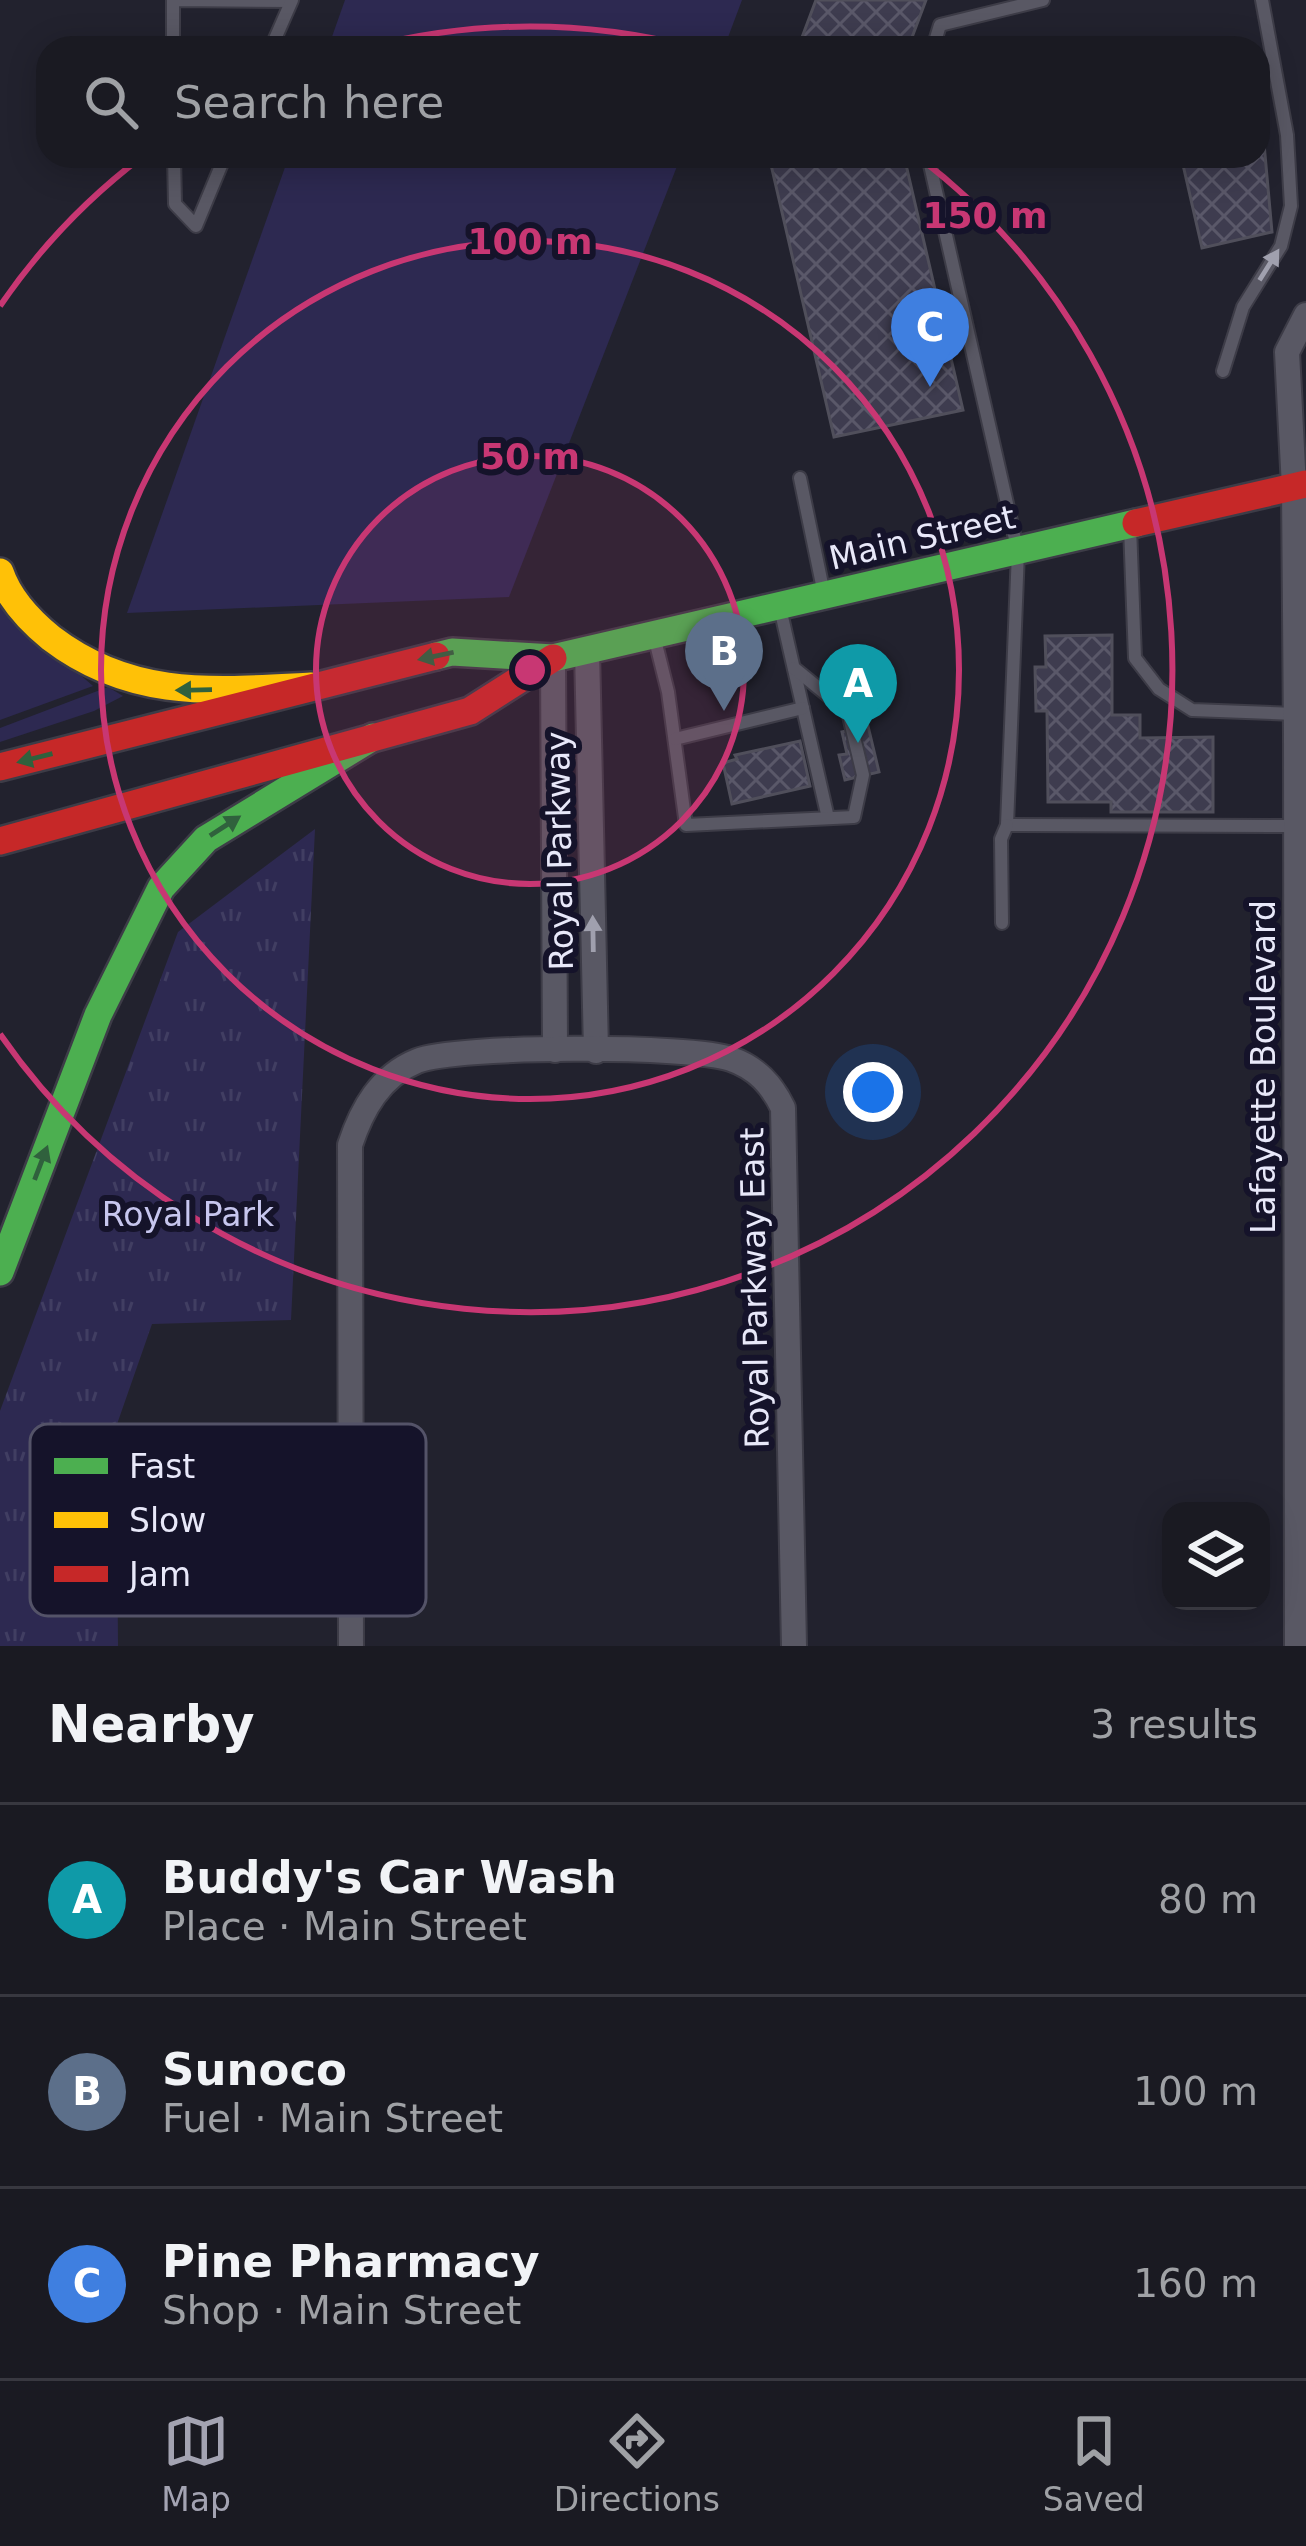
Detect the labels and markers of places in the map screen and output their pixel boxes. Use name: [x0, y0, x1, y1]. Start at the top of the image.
pin: C: [891, 288, 969, 387]
pin: B: [685, 612, 763, 711]
pin: A: [819, 644, 897, 743]
centre of rings: [509, 649, 551, 691]

